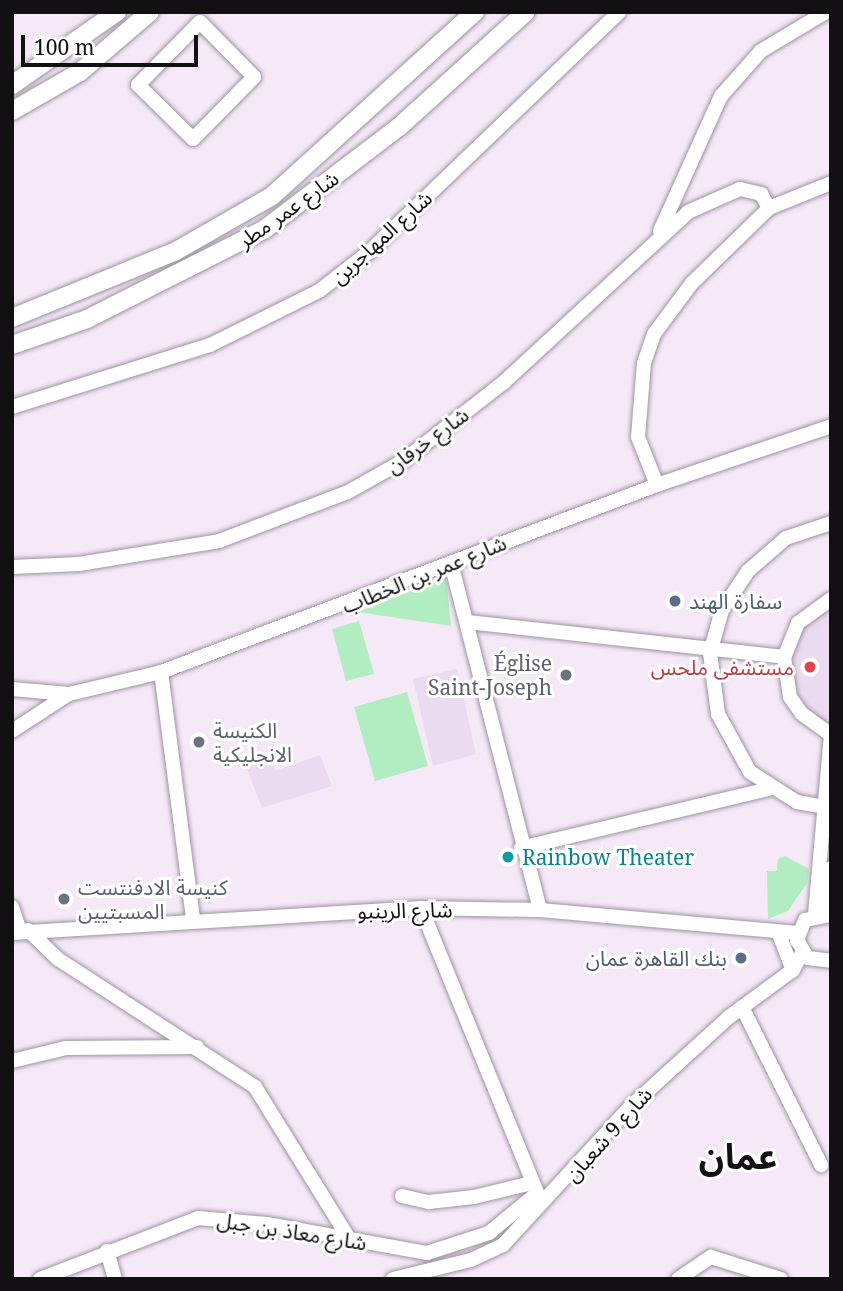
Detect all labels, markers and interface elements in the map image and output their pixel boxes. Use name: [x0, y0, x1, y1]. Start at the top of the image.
scale bar: [24, 21, 201, 65]
text: 100 m: [34, 33, 95, 61]
street label: شارع عمر مطر: [233, 165, 343, 253]
street label: شارع المهاجرين: [325, 185, 437, 289]
street label: شارع خرفان: [381, 401, 473, 479]
street label: شارع عمر بن الخطاب: [338, 530, 510, 618]
place label: سفارة الهند: [689, 588, 782, 614]
marker: سفارة الهند: [667, 593, 683, 609]
place label: Église Saint-Joseph: [428, 650, 552, 700]
place label: مستشفى ملحس: [651, 654, 794, 680]
marker: مستشفى ملحس: [800, 657, 820, 677]
marker: Église Saint-Joseph: [558, 667, 574, 683]
place label: الكنيسة الانجليكية: [213, 717, 292, 767]
marker: الكنيسة الانجليكية: [191, 734, 207, 750]
place label: Rainbow Theater: [522, 844, 694, 870]
marker: Rainbow Theater: [500, 849, 516, 865]
place label: كنيسة الادفنتست المسبتيين: [78, 874, 228, 924]
marker: كنيسة الادفنتست المسبتيين: [56, 891, 72, 907]
street label: شارع الرينبو: [357, 897, 453, 923]
place label: بنك القاهرة عمان: [586, 945, 727, 971]
marker: بنك القاهرة عمان: [733, 950, 749, 966]
street label: شارع 9 شعبان: [559, 1081, 657, 1187]
district label: عمان: [699, 1135, 777, 1177]
street label: شارع معاذ بن جبل: [215, 1207, 369, 1255]

